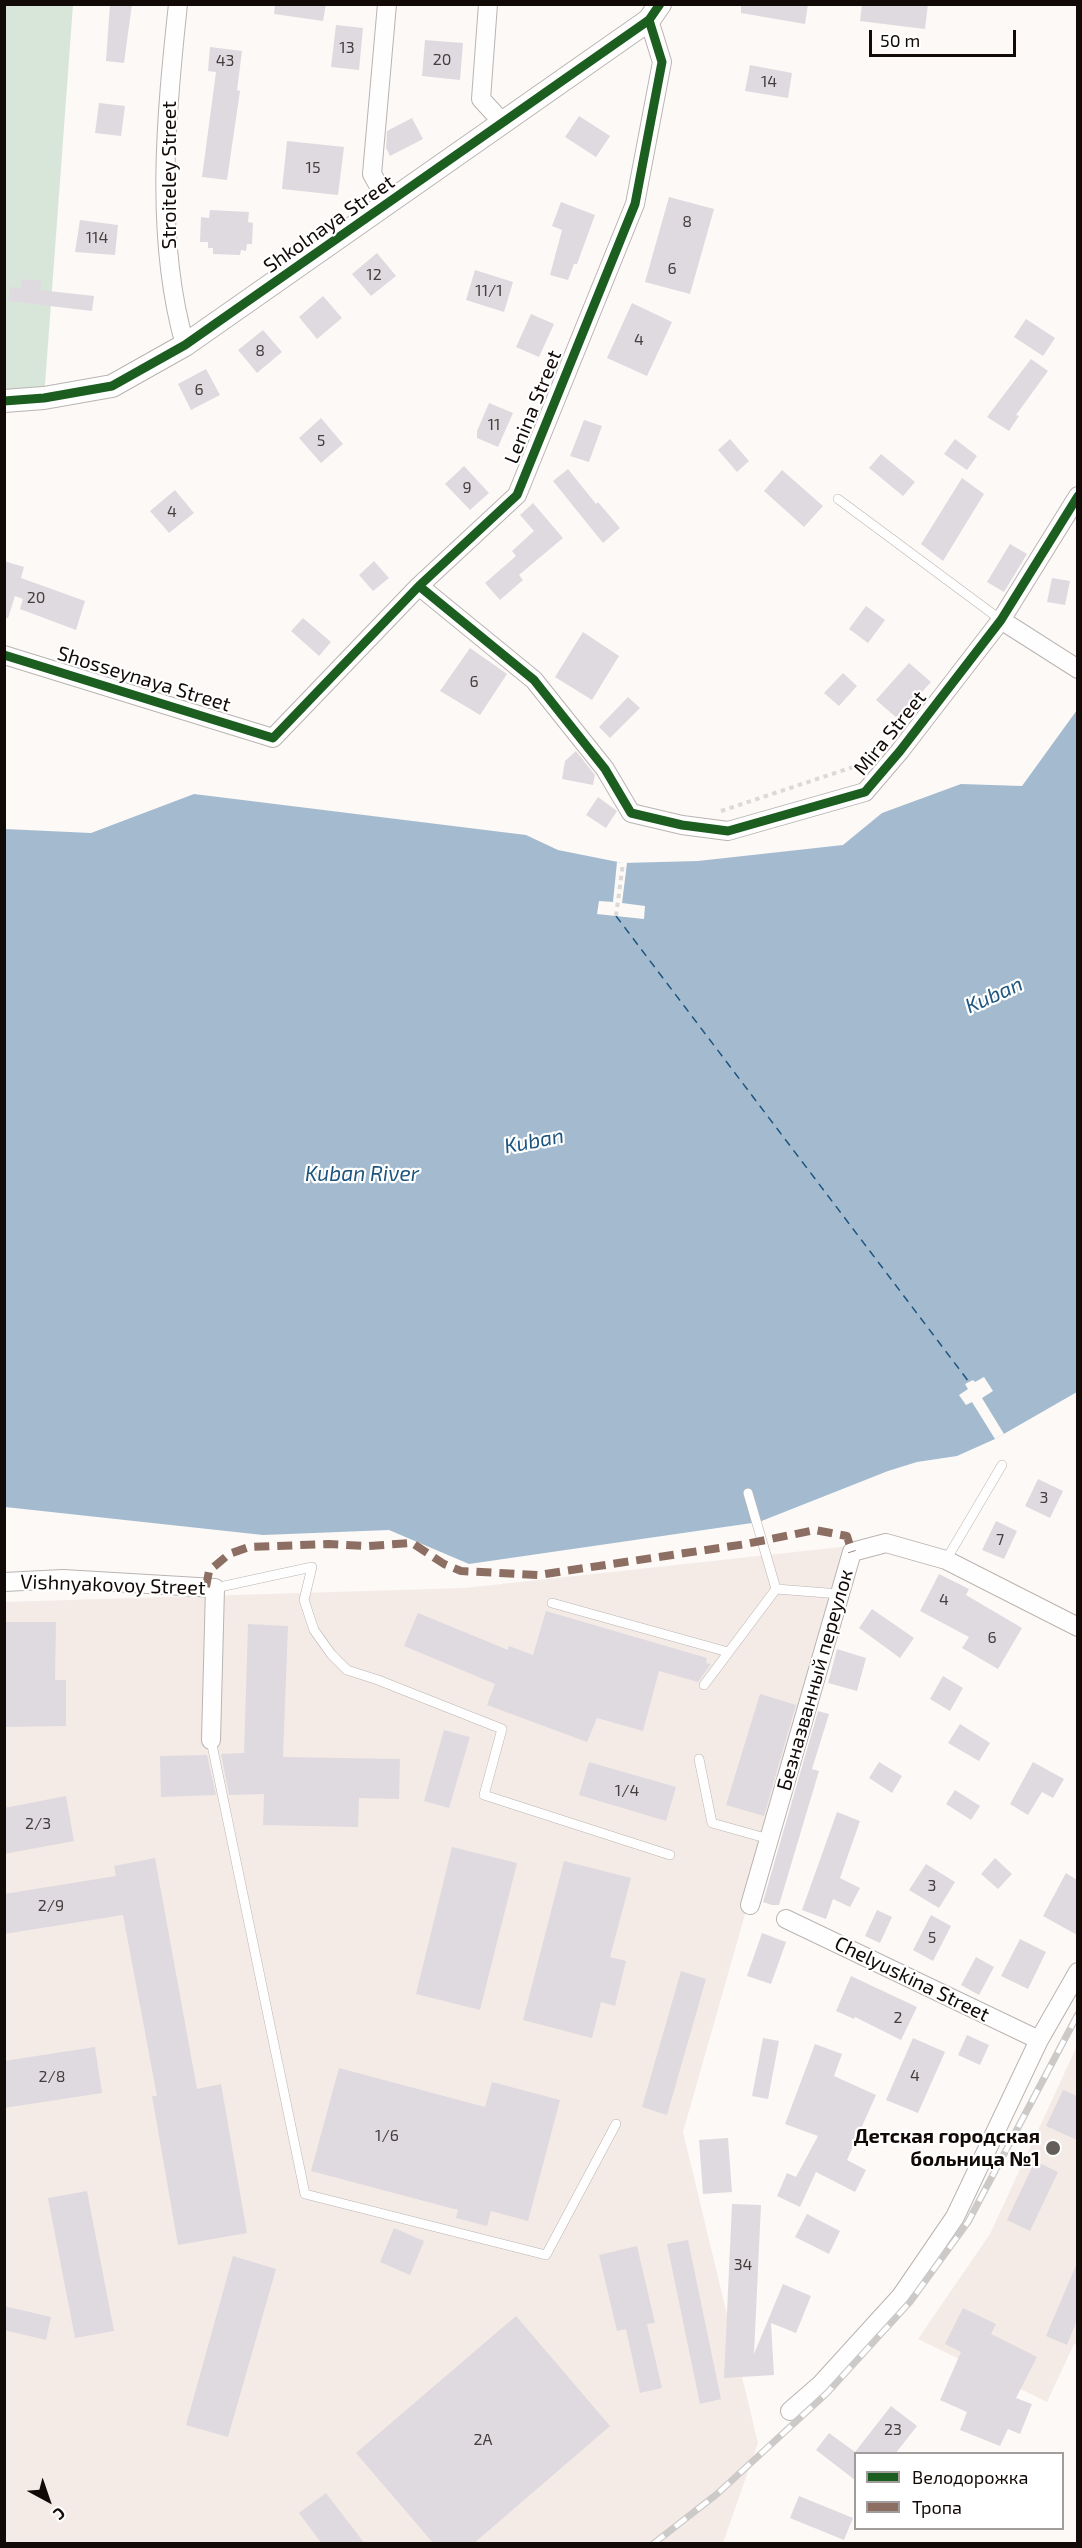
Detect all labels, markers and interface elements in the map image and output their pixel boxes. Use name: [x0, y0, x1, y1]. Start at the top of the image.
scale bar: [872, 18, 1019, 56]
text: 50 m: [880, 29, 920, 51]
house number: 13: [339, 38, 355, 58]
house number: 20: [433, 50, 451, 70]
house number: 43: [216, 51, 234, 71]
house number: 14: [761, 72, 777, 92]
street label: Stroiteley Street: [157, 101, 181, 249]
house number: 15: [306, 158, 320, 178]
street label: Shkolnaya Street: [259, 170, 399, 278]
house number: 8: [682, 212, 692, 232]
house number: 114: [86, 228, 108, 248]
house number: 6: [667, 259, 677, 279]
house number: 12: [366, 265, 382, 285]
house number: 11/1: [475, 281, 503, 301]
house number: 4: [634, 330, 644, 350]
house number: 8: [255, 341, 265, 361]
street label: Lenina Street: [499, 347, 567, 467]
house number: 6: [194, 380, 204, 400]
house number: 11: [488, 415, 500, 435]
house number: 5: [317, 431, 325, 451]
house number: 9: [462, 478, 472, 498]
house number: 4: [167, 502, 177, 522]
house number: 20: [27, 588, 45, 608]
street label: Shosseynaya Street: [54, 641, 234, 717]
house number: 6: [469, 672, 479, 692]
street label: Mira Street: [849, 686, 931, 780]
water label: Kuban: [961, 971, 1027, 1019]
water label: Kuban: [502, 1123, 566, 1159]
water label: Kuban River: [305, 1161, 419, 1187]
house number: 3: [1040, 1488, 1048, 1508]
house number: 7: [996, 1530, 1004, 1550]
street label: Безназванный переулок: [772, 1566, 858, 1794]
street label: Vishnyakovoy Street: [20, 1570, 206, 1600]
house number: 4: [939, 1590, 949, 1610]
house number: 6: [987, 1628, 997, 1648]
house number: 1/4: [615, 1781, 639, 1801]
house number: 2/3: [25, 1814, 51, 1834]
house number: 3: [928, 1876, 936, 1896]
house number: 2/9: [38, 1896, 64, 1916]
house number: 5: [928, 1928, 936, 1948]
street label: Chelyuskina Street: [831, 1931, 993, 2027]
house number: 2: [894, 2008, 902, 2028]
house number: 4: [910, 2066, 920, 2086]
house number: 2/8: [39, 2067, 65, 2087]
place label: Детская городская больница №1: [854, 2124, 1040, 2171]
house number: 1/6: [375, 2126, 399, 2146]
marker: Детская городская больница №1: [1044, 2139, 1062, 2157]
house number: 34: [734, 2255, 752, 2275]
house number: 23: [884, 2420, 902, 2440]
house number: 2А: [474, 2430, 492, 2450]
legend: [854, 2452, 1064, 2530]
text: Велодорожка: [912, 2466, 1028, 2488]
north arrow: [18, 2470, 78, 2530]
text: Тропа: [912, 2496, 962, 2518]
text: С: [50, 2504, 70, 2524]

